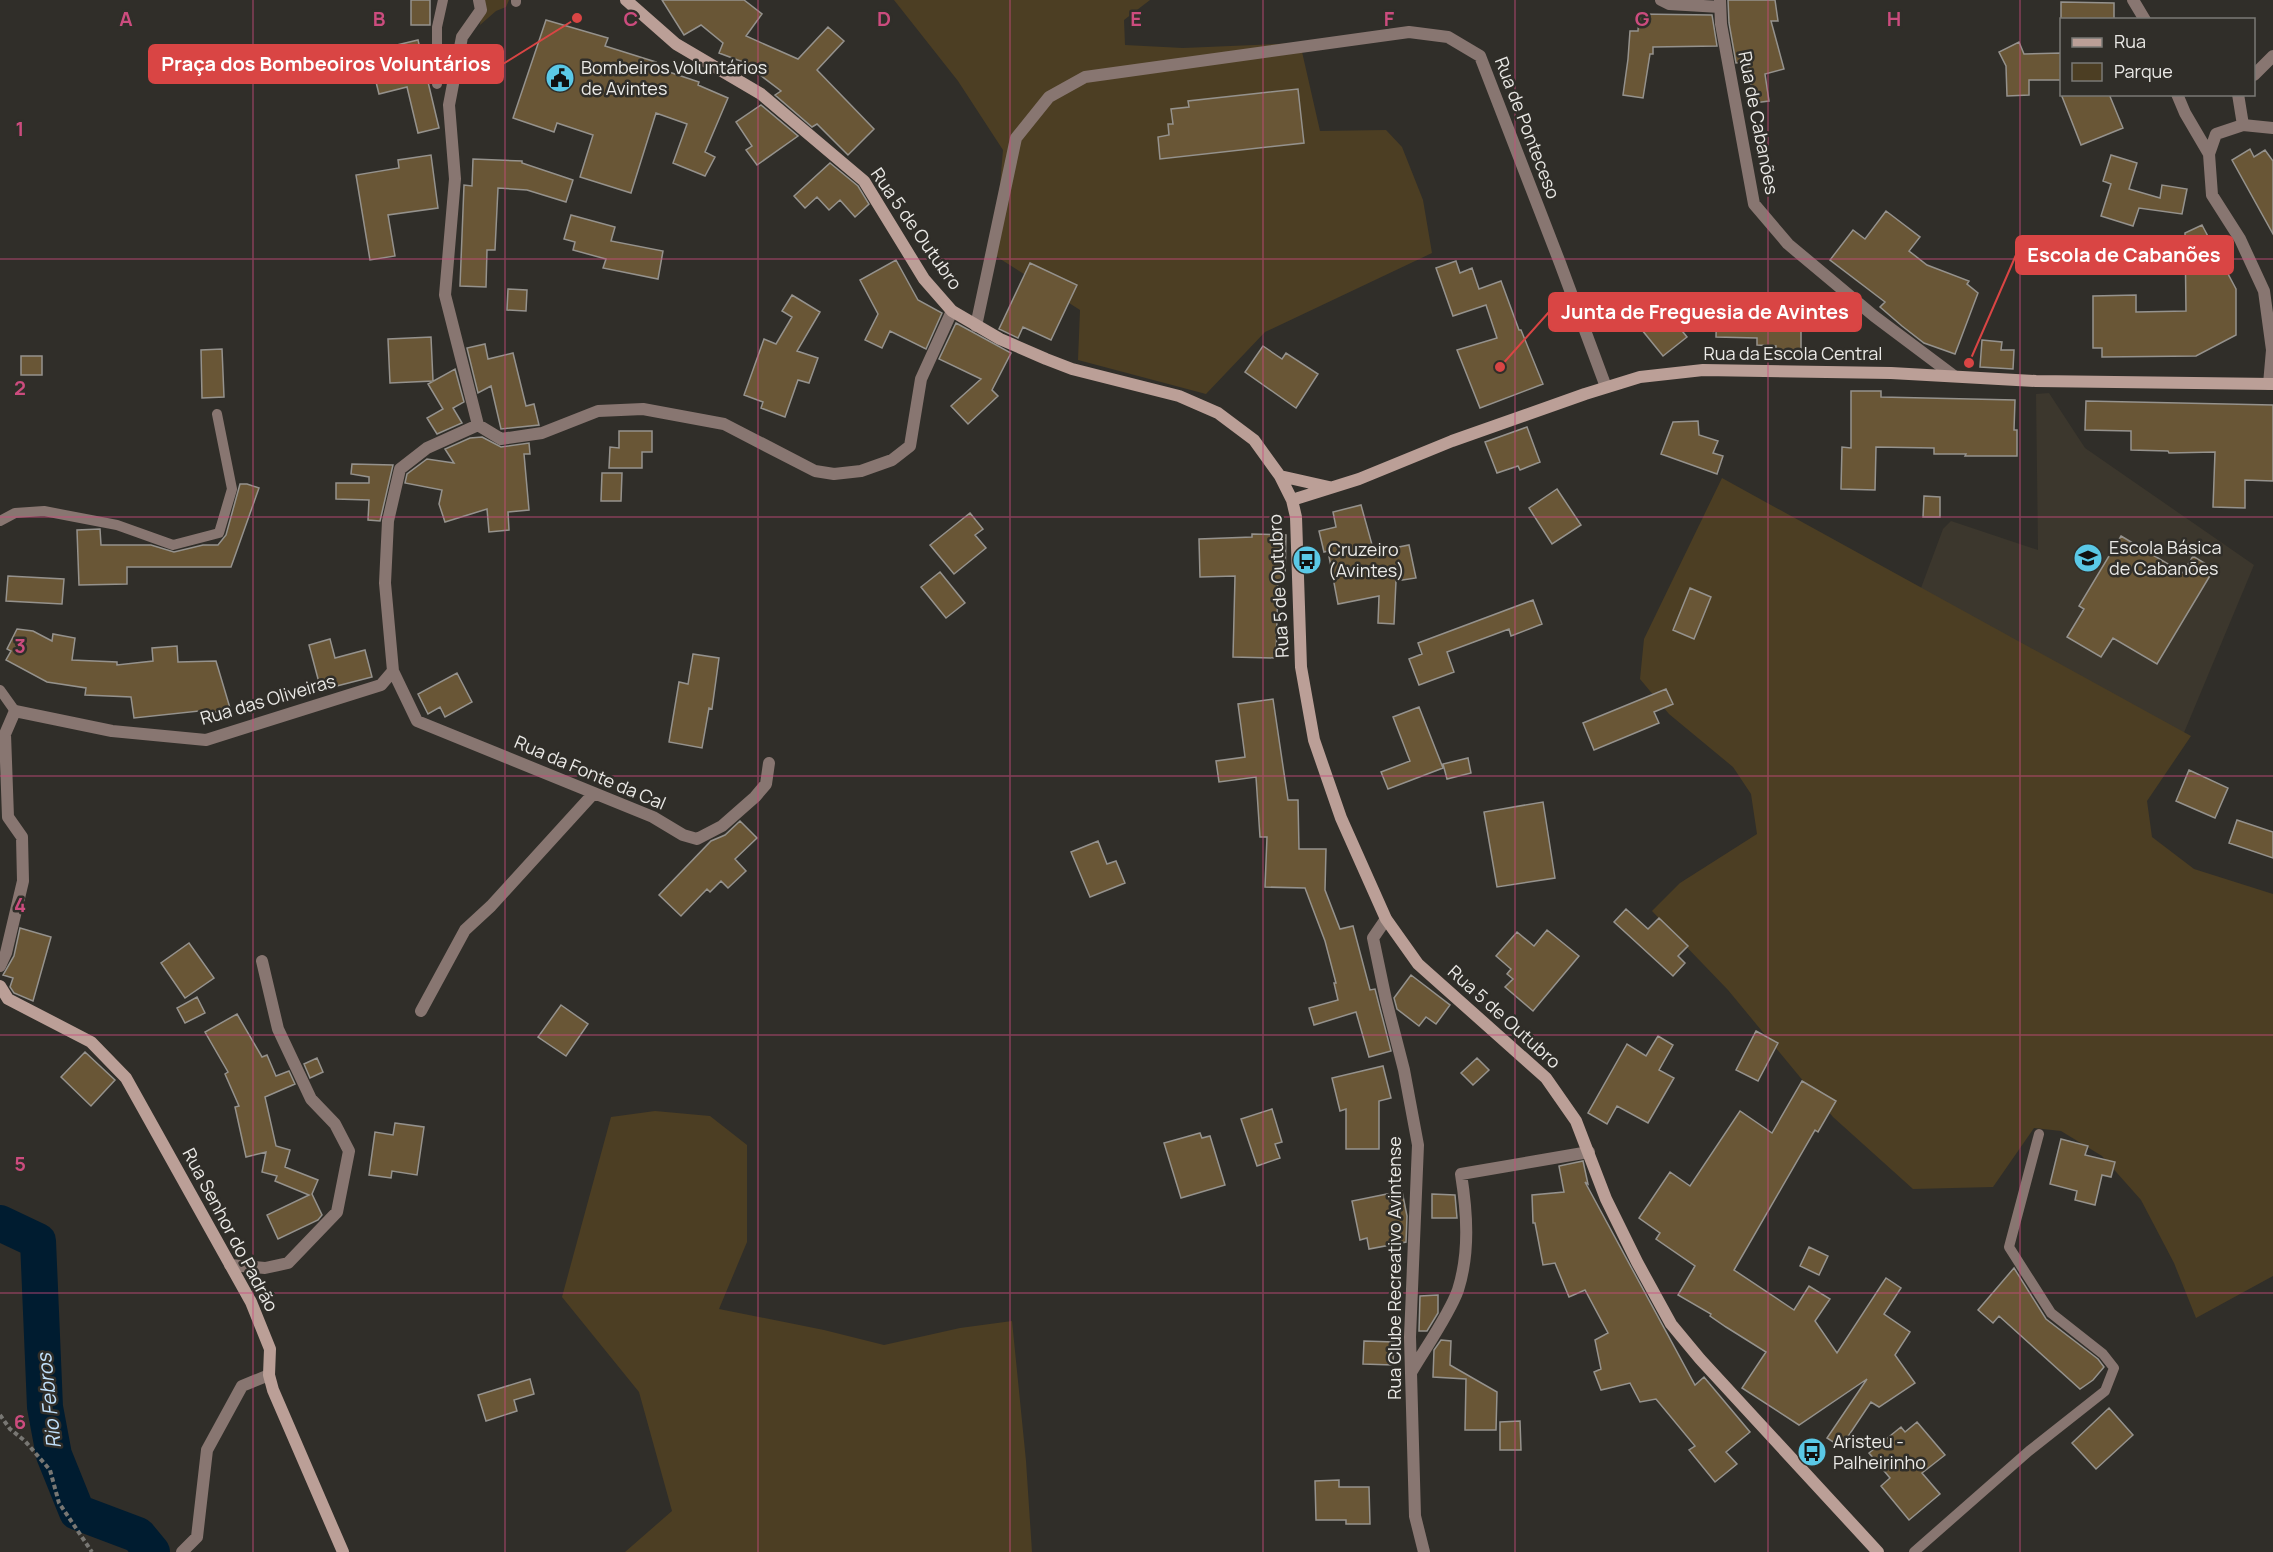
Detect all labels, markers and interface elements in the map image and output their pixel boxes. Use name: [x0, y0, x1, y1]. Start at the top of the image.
text: A: [119, 5, 133, 32]
text: B: [373, 5, 386, 32]
text: C: [624, 5, 638, 32]
text: D: [877, 5, 891, 32]
text: E: [1130, 5, 1142, 32]
text: F: [1384, 5, 1395, 32]
text: G: [1635, 5, 1650, 32]
text: H: [1887, 5, 1901, 32]
legend: [2060, 18, 2255, 96]
text: Rua: [2114, 29, 2146, 53]
callout: Praça dos Bombeoiros Voluntários: [149, 45, 503, 83]
street label: Rua de Cabanões: [1733, 49, 1785, 196]
text: Praça dos Bombeoiros Voluntários: [161, 50, 491, 77]
street label: Rua de Ponteceso: [1490, 53, 1566, 202]
place label: Bombeiros Voluntários de Avintes: [581, 55, 767, 100]
text: Parque: [2114, 59, 2173, 83]
public building icon: Bombeiros Voluntários de Avintes: [544, 62, 576, 94]
text: 1: [16, 115, 24, 142]
street label: Rua 5 de Outubro: [866, 163, 968, 294]
callout: Escola de Cabanões: [2016, 236, 2233, 274]
text: Escola de Cabanões: [2027, 241, 2221, 268]
callout: Junta de Freguesia de Avintes: [1549, 293, 1861, 331]
text: Junta de Freguesia de Avintes: [1561, 298, 1849, 325]
street label: Rua da Escola Central: [1703, 341, 1883, 365]
text: 2: [14, 374, 26, 401]
street label: Rua 5 de Outubro: [1262, 514, 1294, 658]
place label: Escola Básica de Cabanões: [2109, 535, 2221, 580]
place label: Cruzeiro (Avintes): [1328, 537, 1404, 582]
school or university icon: Escola Básica de Cabanões: [2072, 542, 2104, 574]
bus stop icon: Cruzeiro (Avintes): [1291, 544, 1323, 576]
text: 3: [14, 632, 26, 659]
street label: Rua das Oliveiras: [197, 668, 338, 730]
street label: Rua da Fonte da Cal: [511, 729, 670, 815]
text: 4: [14, 891, 26, 918]
street label: Rua 5 de Outubro: [1443, 959, 1566, 1073]
street label: Rua Clube Recreativo Avintense: [1382, 1136, 1406, 1400]
street label: Rua Senhor do Padrão: [178, 1144, 284, 1315]
text: 5: [14, 1150, 26, 1177]
water label: Rio Febros: [30, 1351, 67, 1450]
text: 6: [14, 1408, 26, 1435]
place label: Aristeu - Palheirinho: [1833, 1429, 1926, 1474]
bus stop icon: Aristeu - Palheirinho: [1796, 1436, 1828, 1468]

